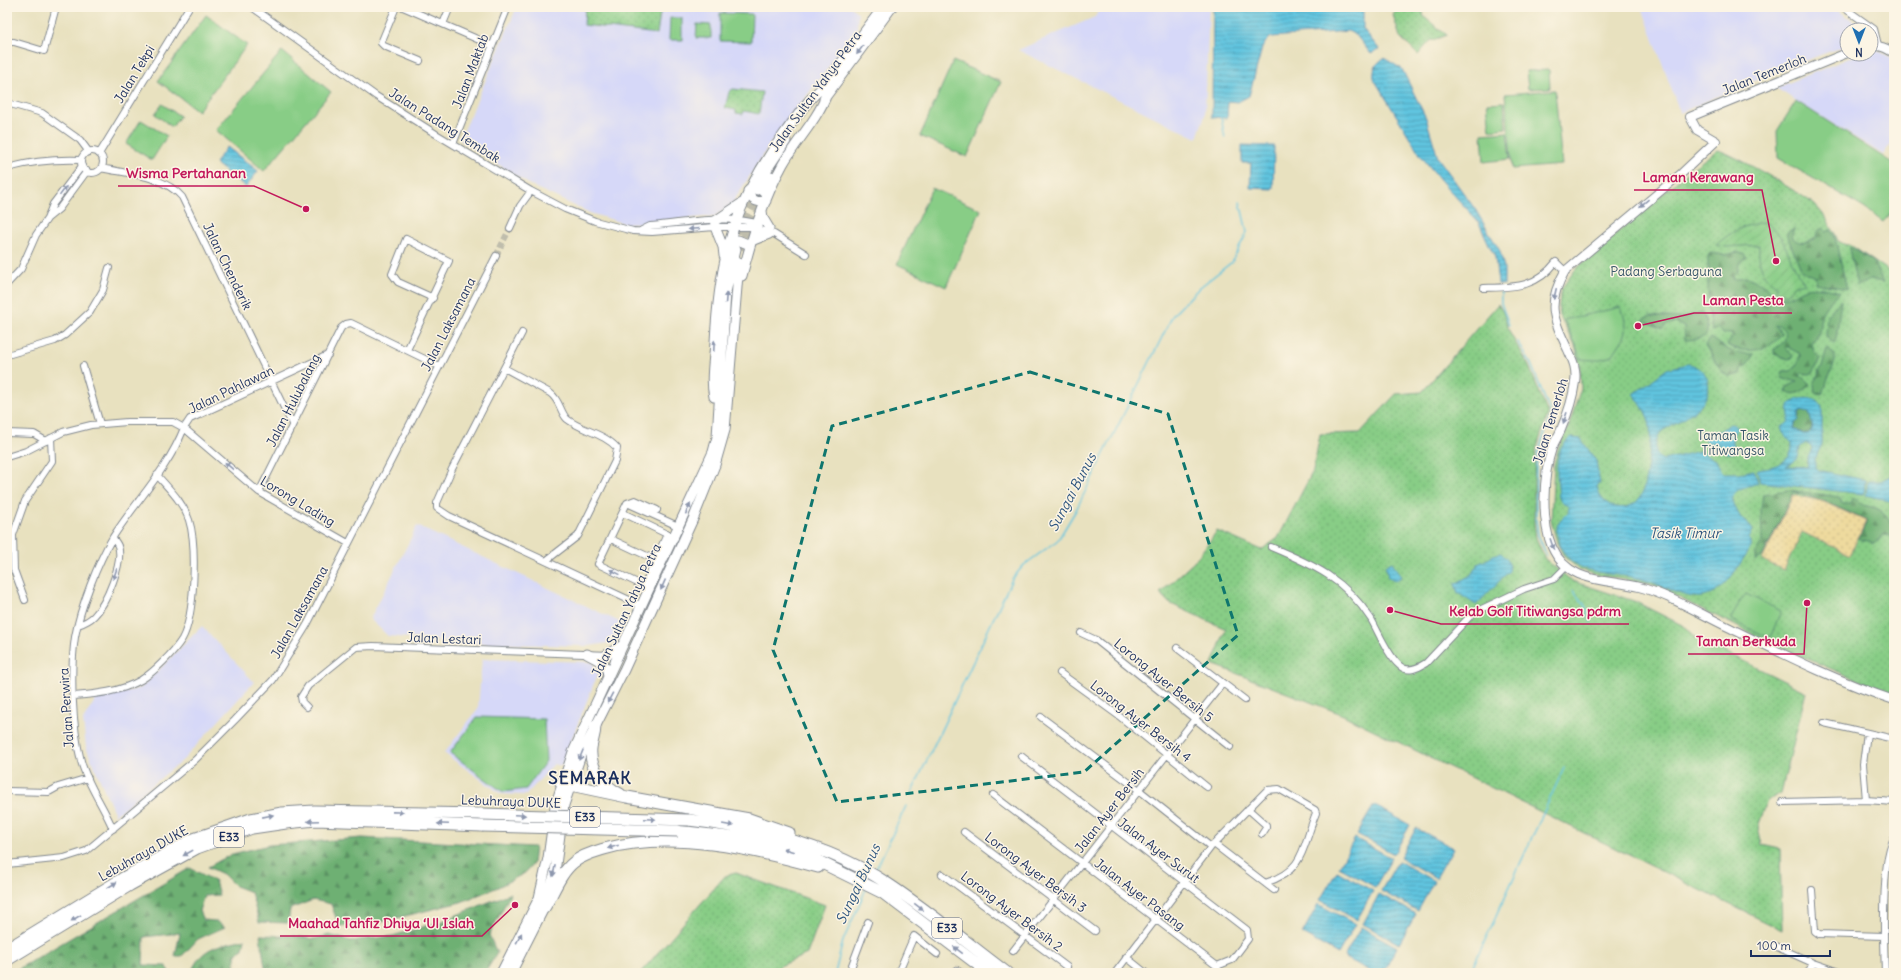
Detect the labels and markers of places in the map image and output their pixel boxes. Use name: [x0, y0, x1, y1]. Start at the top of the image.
callout: Wisma Pertahanan: [118, 160, 254, 186]
callout: Laman Kerawang: [1634, 164, 1762, 190]
callout: Laman Pesta: [1694, 287, 1792, 313]
callout: Kelab Golf Titiwangsa pdrm: [1441, 598, 1629, 624]
callout: Taman Berkuda: [1688, 628, 1804, 654]
callout: Maahad Tahfiz Dhiya ‘Ul Islah: [280, 910, 482, 936]

